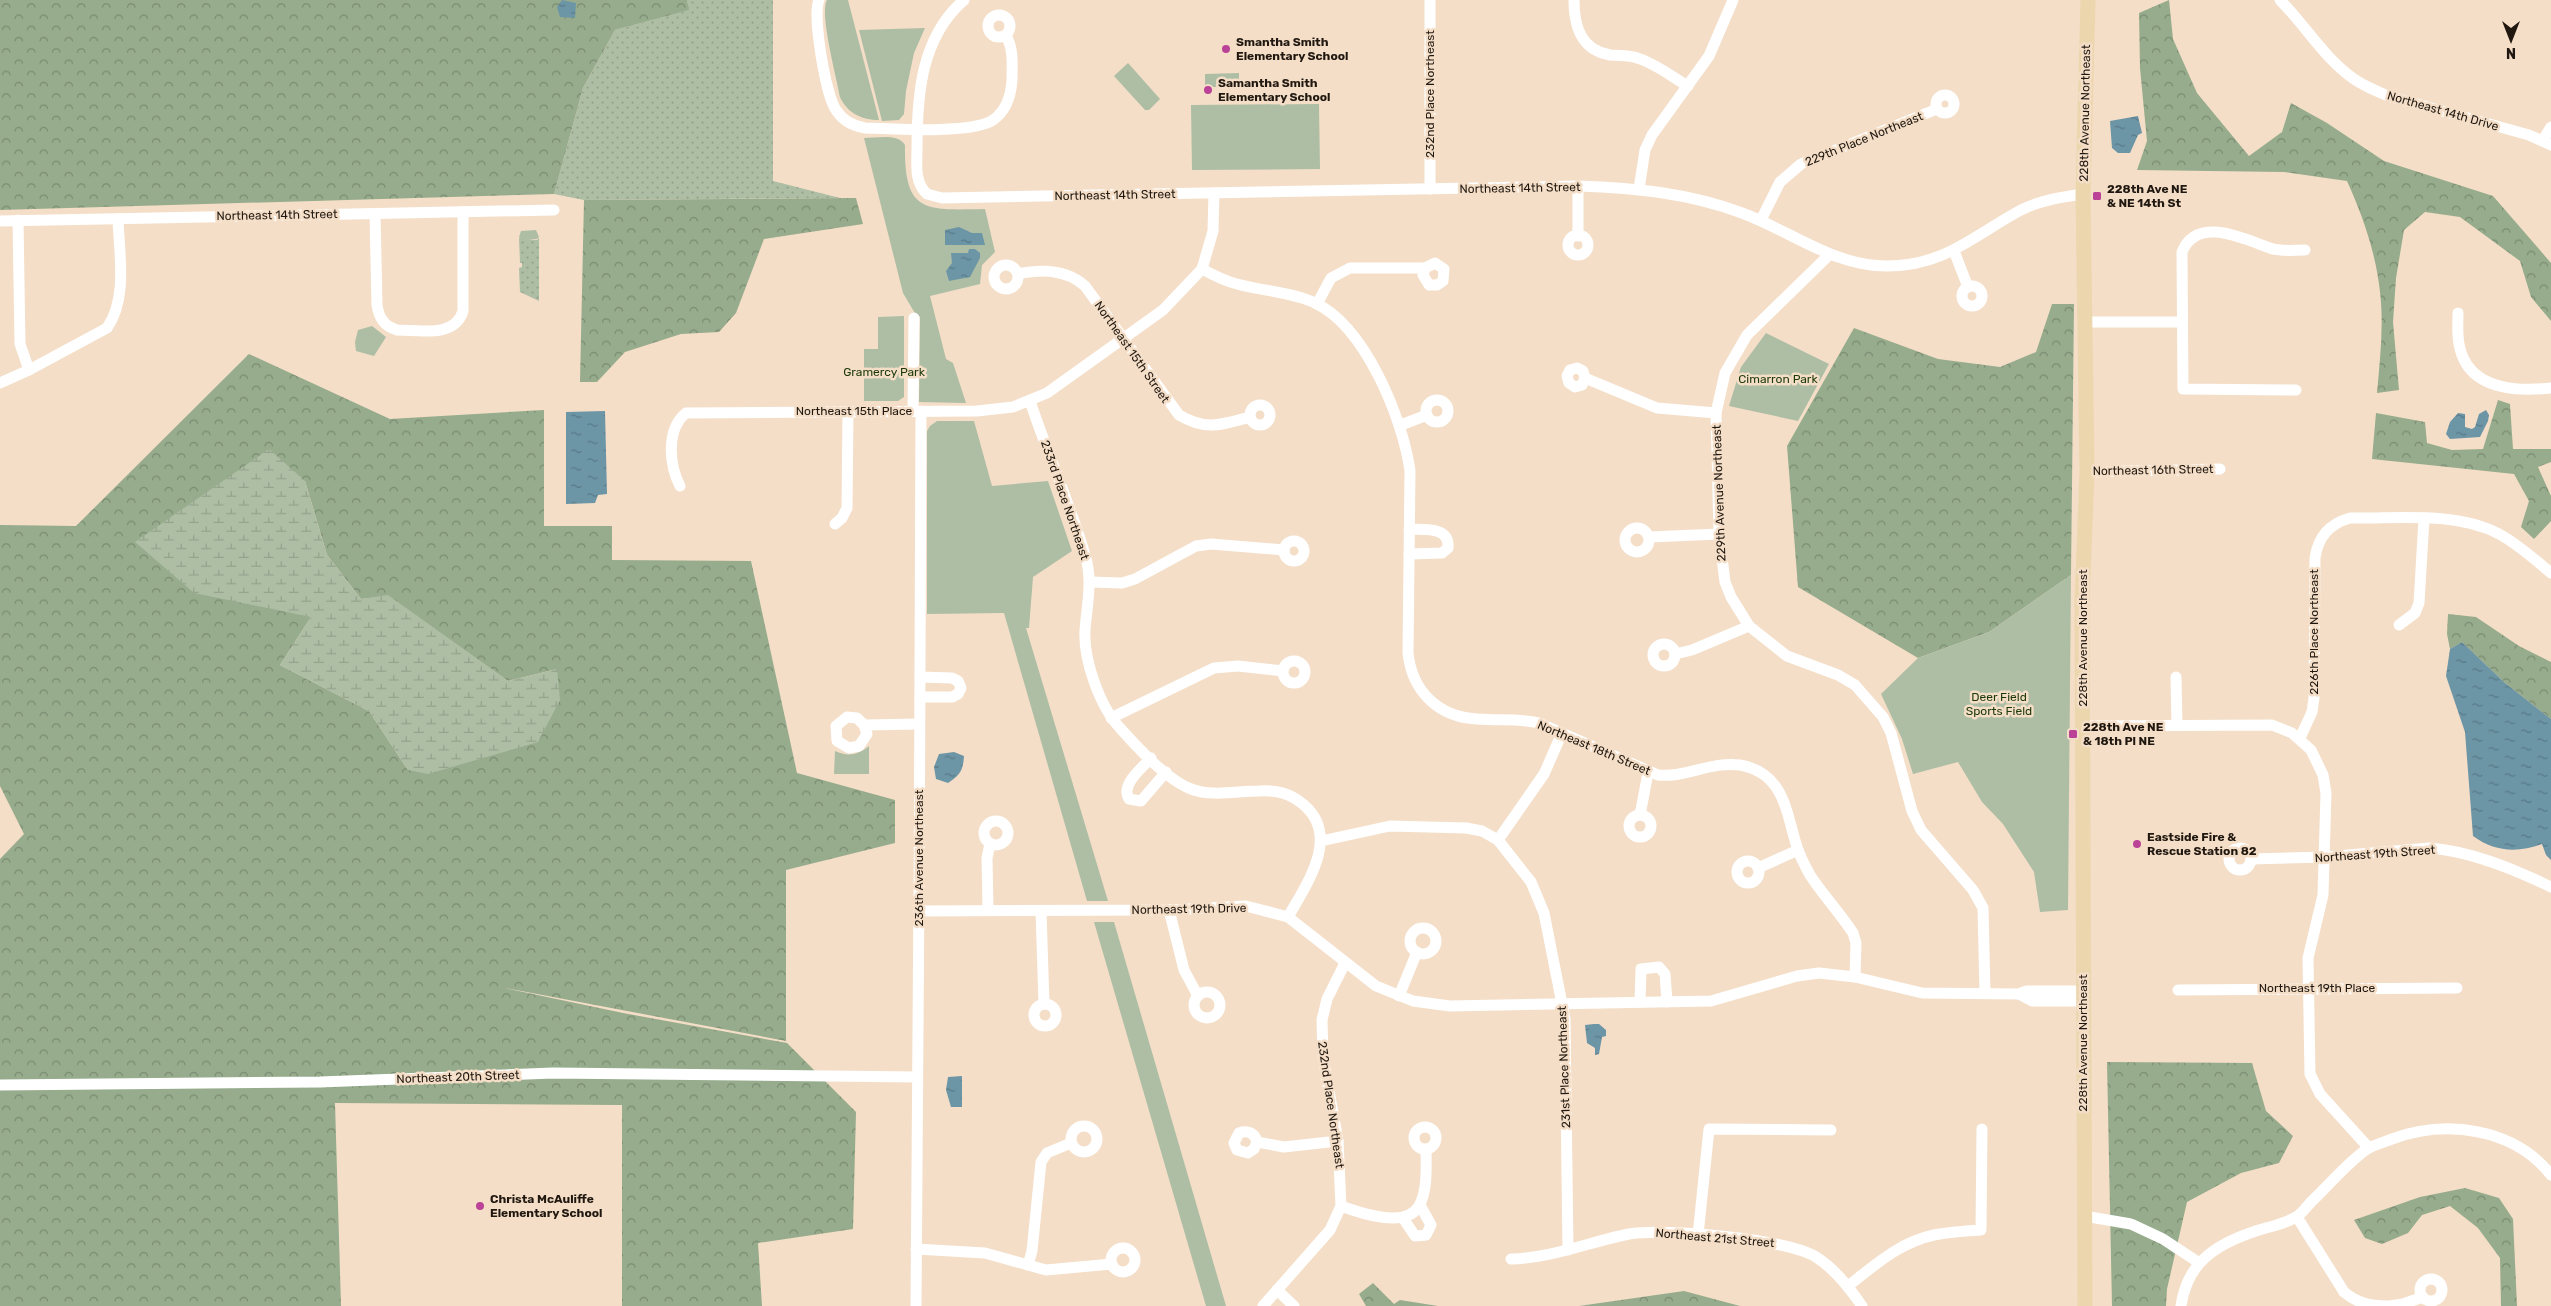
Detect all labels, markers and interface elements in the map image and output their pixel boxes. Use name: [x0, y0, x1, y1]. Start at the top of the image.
north arrow: [2486, 15, 2536, 65]
street label: 232nd Place Northeast: [1423, 30, 1437, 158]
place label: Smantha Smith Elementary School: [1236, 35, 1348, 63]
marker: Smantha Smith Elementary School: [1220, 43, 1232, 55]
street label: 228th Avenue Northeast: [2077, 44, 2093, 182]
text: N: [2506, 44, 2516, 61]
place label: Samantha Smith Elementary School: [1218, 76, 1330, 104]
marker: Samantha Smith Elementary School: [1202, 84, 1214, 96]
street label: Northeast 14th Drive: [2386, 88, 2501, 134]
street label: 229th Place Northeast: [1803, 109, 1925, 169]
street label: Northeast 14th Street: [1459, 180, 1581, 196]
place label: 228th Ave NE & NE 14th St: [2107, 182, 2188, 210]
street label: Northeast 14th Street: [1054, 187, 1176, 203]
marker: 228th Ave NE & NE 14th St: [2091, 190, 2103, 202]
street label: Northeast 14th Street: [216, 207, 338, 223]
street label: Northeast 15th Street: [1092, 299, 1173, 406]
park label: Gramercy Park: [843, 365, 926, 379]
park label: Cimarron Park: [1738, 372, 1818, 386]
street label: Northeast 15th Place: [796, 404, 913, 418]
street label: 229th Avenue Northeast: [1710, 424, 1728, 562]
street label: 233rd Place Northeast: [1038, 438, 1092, 562]
street label: Northeast 16th Street: [2092, 462, 2214, 478]
street label: 228th Avenue Northeast: [2076, 569, 2090, 707]
street label: 226th Place Northeast: [2307, 569, 2321, 695]
park label: Deer Field Sports Field: [1966, 690, 2032, 718]
street label: Northeast 18th Street: [1535, 718, 1653, 778]
place label: 228th Ave NE & 18th Pl NE: [2083, 720, 2164, 748]
marker: 228th Ave NE & 18th Pl NE: [2067, 728, 2079, 740]
street label: 236th Avenue Northeast: [912, 789, 926, 927]
place label: Eastside Fire & Rescue Station 82: [2147, 830, 2257, 858]
marker: Eastside Fire & Rescue Station 82: [2131, 838, 2143, 850]
street label: Northeast 19th Street: [2314, 843, 2436, 865]
street label: Northeast 19th Drive: [1131, 901, 1247, 917]
street label: 228th Avenue Northeast: [2076, 974, 2090, 1112]
street label: Northeast 19th Place: [2259, 981, 2376, 995]
street label: 231st Place Northeast: [1555, 1005, 1573, 1128]
street label: 232nd Place Northeast: [1315, 1041, 1347, 1170]
street label: Northeast 20th Street: [396, 1068, 520, 1086]
place label: Christa McAuliffe Elementary School: [490, 1192, 602, 1220]
marker: Christa McAuliffe Elementary School: [474, 1200, 486, 1212]
street label: Northeast 21st Street: [1655, 1226, 1775, 1250]

